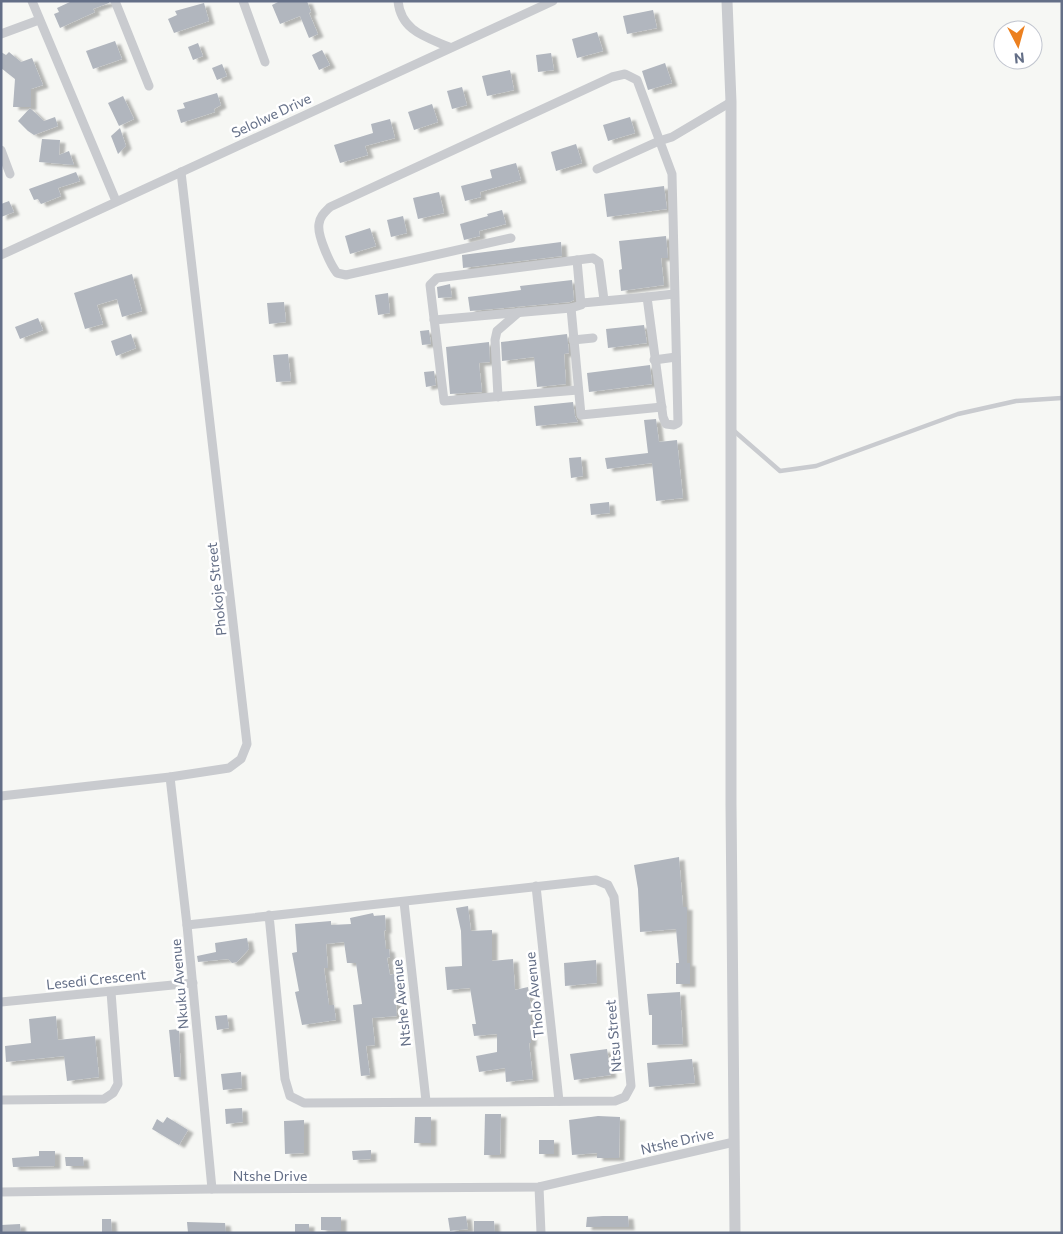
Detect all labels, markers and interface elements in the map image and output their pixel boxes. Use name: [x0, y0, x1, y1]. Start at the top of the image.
north arrow: [993, 20, 1043, 70]
text: N: [1013, 49, 1026, 67]
street label: Selolwe Drive: [228, 89, 314, 141]
street label: Phokoje Street: [203, 541, 229, 637]
street label: Nkuku Avenue: [167, 938, 191, 1030]
street label: Tholo Avenue: [521, 951, 547, 1039]
street label: Ntshe Avenue: [388, 959, 414, 1047]
street label: Lesedi Crescent: [45, 965, 147, 993]
street label: Ntsu Street: [601, 999, 625, 1073]
street label: Ntshe Drive: [639, 1124, 715, 1158]
street label: Ntshe Drive: [233, 1167, 307, 1184]

